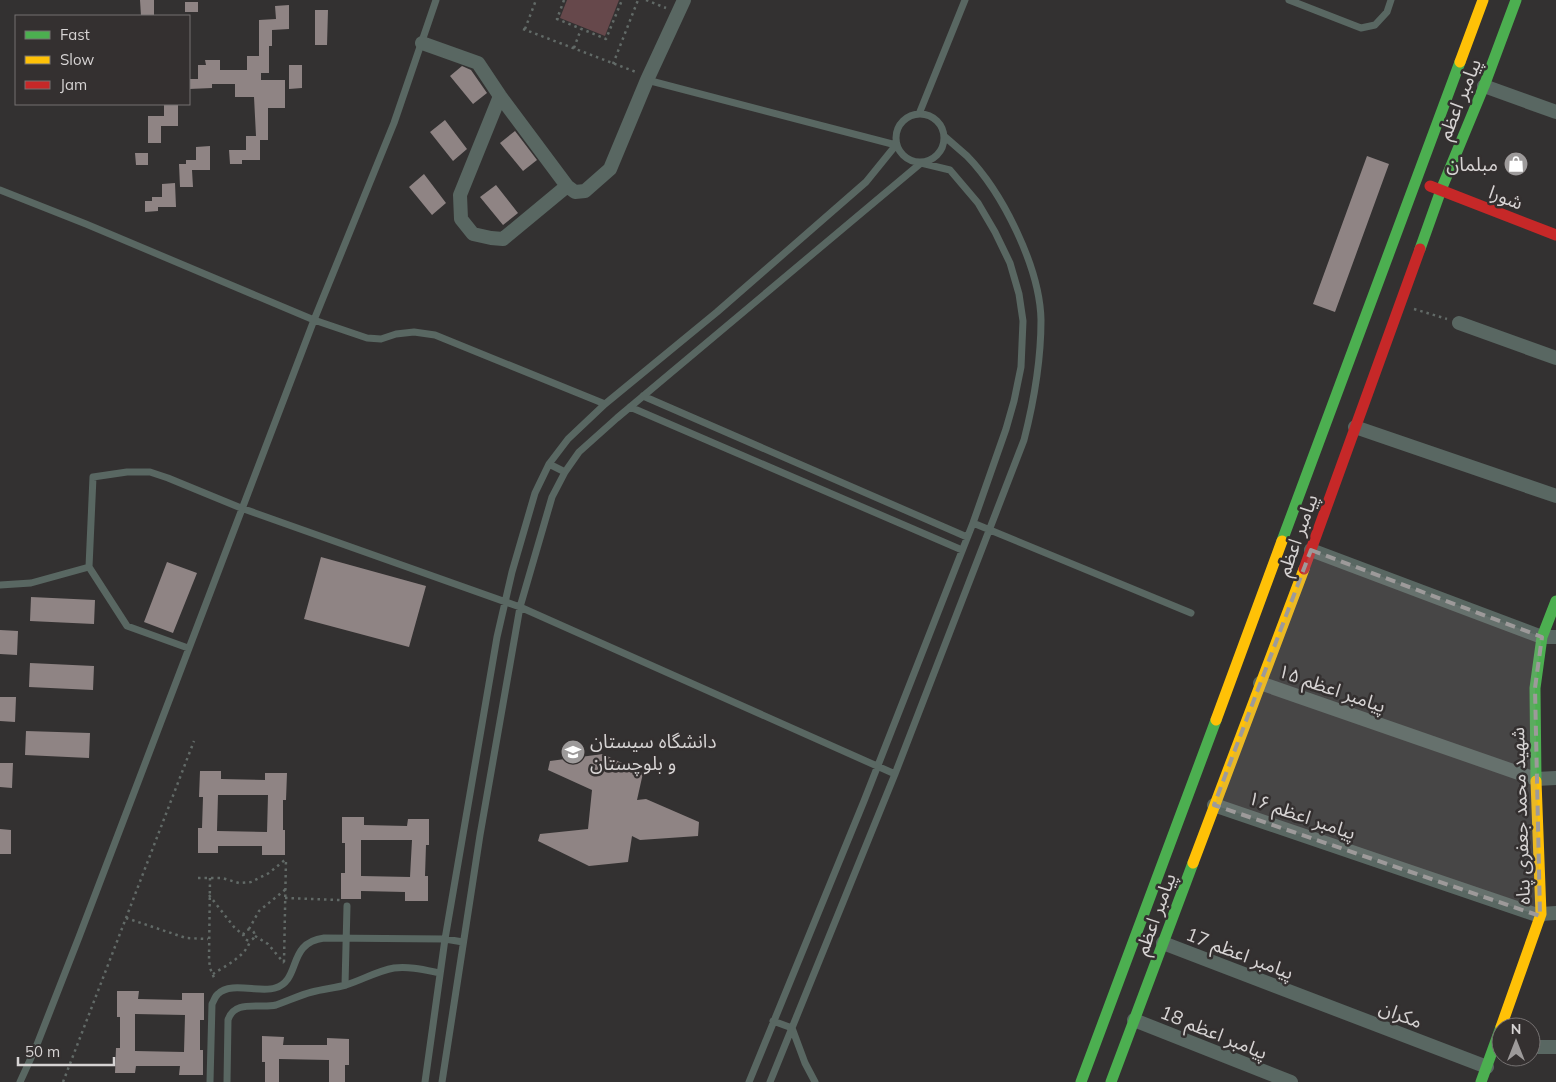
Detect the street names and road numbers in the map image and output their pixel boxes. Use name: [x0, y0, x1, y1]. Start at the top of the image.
street label: پیامبر اعظم: [1432, 55, 1489, 144]
street label: شورا: [1485, 180, 1527, 214]
street label: پیامبر اعظم: [1271, 491, 1326, 580]
street label: پیامبر اعظم ۱۵: [1274, 658, 1389, 720]
street label: شهید محمد جعفری پناه: [1505, 727, 1536, 905]
street label: پیامبر اعظم ۱۶: [1244, 785, 1359, 847]
street label: پیامبر اعظم: [1129, 870, 1184, 959]
street label: پیامبر اعظم 17: [1182, 921, 1297, 987]
street label: مکران: [1376, 995, 1426, 1033]
street label: پیامبر اعظم 18: [1156, 1000, 1271, 1067]

